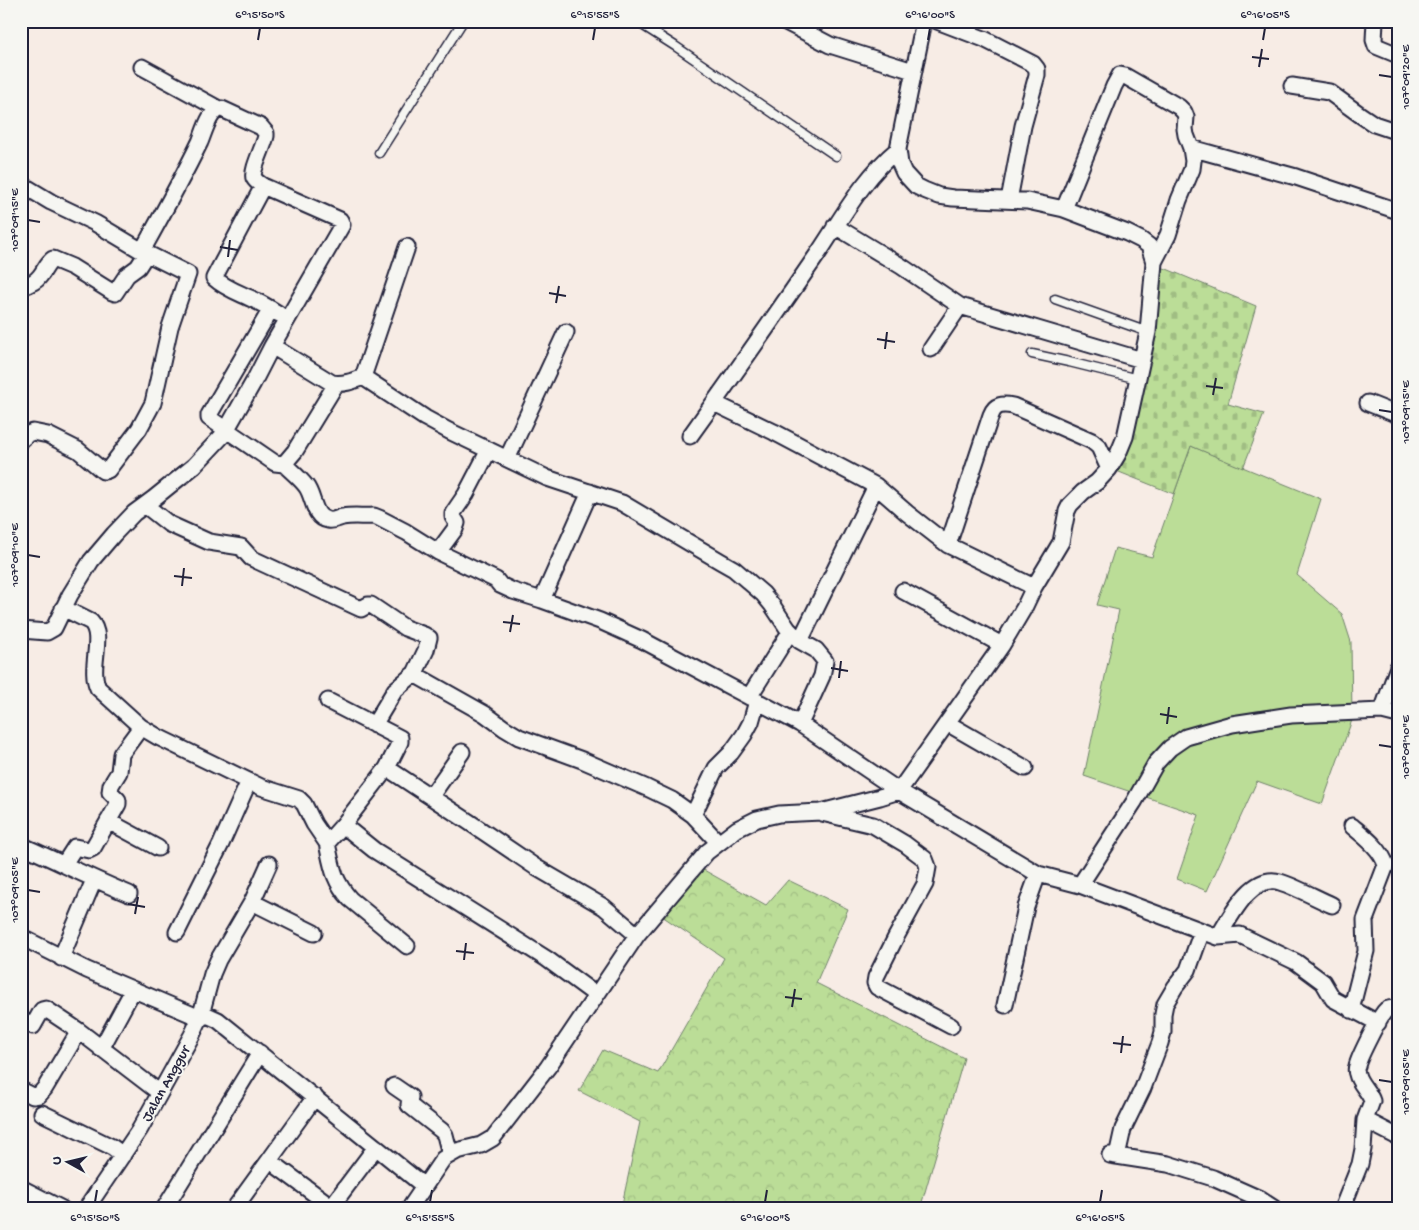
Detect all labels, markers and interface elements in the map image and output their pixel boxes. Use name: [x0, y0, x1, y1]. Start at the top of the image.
text: 6°15'50"S: [235, 9, 285, 23]
text: 6°15'55"S: [571, 9, 620, 23]
text: 6°16'00"S: [905, 9, 955, 23]
text: 6°16'05"S: [1240, 9, 1290, 23]
text: 107°09'20"E: [1400, 44, 1414, 110]
text: 107°09'15"E: [9, 188, 23, 252]
text: 107°09'15"E: [1400, 380, 1414, 444]
text: 107°09'10"E: [9, 523, 23, 588]
text: 107°09'10"E: [1400, 715, 1414, 780]
text: 107°09'05"E: [9, 857, 23, 923]
street label: Jalan Anggur: [139, 1041, 196, 1125]
text: 107°09'05"E: [1400, 1049, 1414, 1115]
north arrow: [42, 1138, 92, 1188]
text: U: [49, 1155, 67, 1166]
text: 6°15'50"S: [70, 1212, 120, 1226]
text: 6°15'55"S: [406, 1212, 455, 1226]
text: 6°16'00"S: [740, 1212, 790, 1226]
text: 6°16'05"S: [1075, 1212, 1125, 1226]

